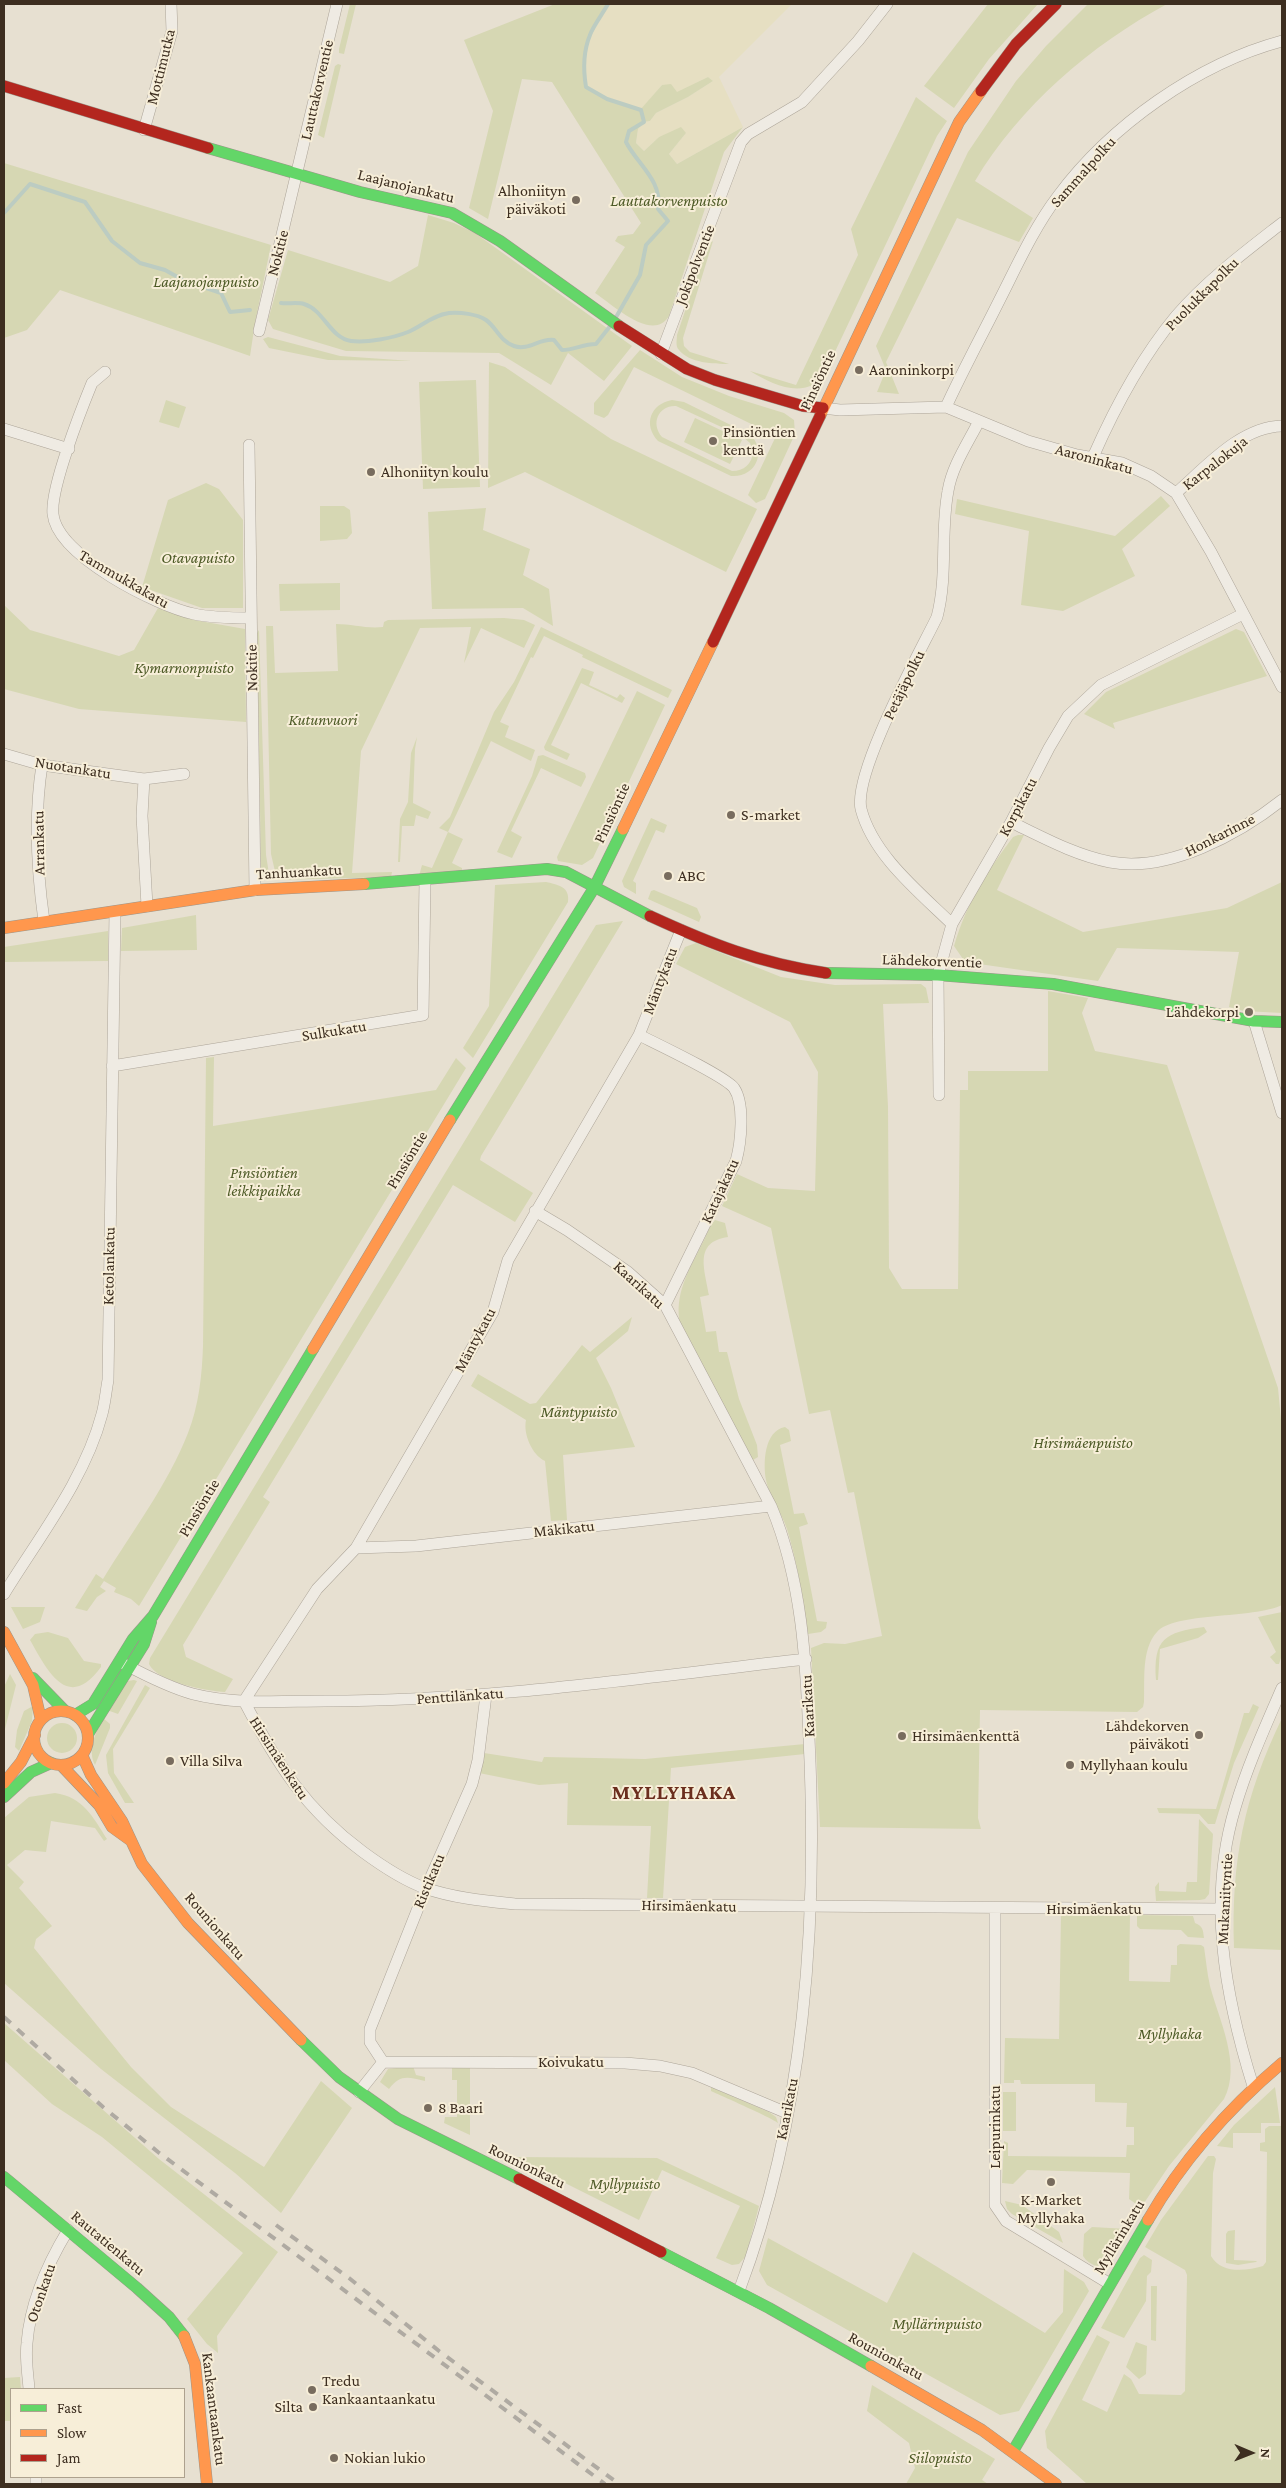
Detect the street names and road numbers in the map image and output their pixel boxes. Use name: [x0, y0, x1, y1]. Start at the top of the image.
street label: Mottimutka: [142, 27, 180, 107]
street label: Lauttakorventie: [296, 38, 338, 142]
street label: Sammalpolku: [1046, 133, 1120, 211]
street label: Laajanojankatu: [355, 165, 457, 207]
street label: Jokipolventie: [671, 222, 719, 308]
street label: Nokitie: [263, 228, 293, 278]
street label: Puolukkapolku: [1161, 253, 1243, 335]
street label: Pinsiöntie: [796, 347, 840, 413]
street label: Karpalokuja: [1179, 432, 1251, 494]
street label: Aaroninkatu: [1053, 439, 1135, 479]
street label: Tammukkakatu: [75, 545, 173, 613]
street label: Nokitie: [242, 644, 262, 692]
street label: Petäjäpolku: [879, 647, 929, 723]
street label: Nuotankatu: [34, 753, 112, 783]
street label: Korpikatu: [995, 774, 1041, 840]
street label: Pinsiöntie: [590, 780, 634, 846]
street label: Honkarinne: [1182, 809, 1258, 861]
street label: Arrankatu: [29, 810, 49, 876]
street label: Tanhuankatu: [256, 860, 342, 884]
street label: Mäntykatu: [638, 945, 682, 1017]
street label: Lähdekorventie: [882, 950, 982, 972]
street label: Sulkukatu: [300, 1016, 368, 1046]
street label: Pinsiöntie: [382, 1127, 432, 1193]
street label: Katajakatu: [697, 1156, 743, 1226]
street label: Ketolankatu: [99, 1227, 119, 1305]
street label: Kaarikatu: [609, 1257, 669, 1313]
street label: Mäntykatu: [450, 1304, 500, 1376]
street label: Pinsiöntie: [174, 1475, 224, 1541]
street label: Mäkikatu: [533, 1516, 595, 1542]
street label: Kaarikatu: [797, 1674, 819, 1738]
street label: Penttilänkatu: [416, 1683, 504, 1709]
street label: Hirsimäenkatu: [245, 1713, 313, 1803]
street label: Ristikatu: [409, 1851, 449, 1911]
street label: Mukaniityntie: [1213, 1853, 1237, 1945]
street label: Rounionkatu: [180, 1888, 250, 1964]
street label: Hirsimäenkatu: [641, 1896, 737, 1916]
street label: Hirsimäenkatu: [1046, 1899, 1142, 1919]
street label: Koivukatu: [538, 2052, 604, 2072]
street label: Kaarikatu: [772, 2077, 802, 2141]
street label: Leipurinkatu: [985, 2085, 1005, 2169]
street label: Rounionkatu: [485, 2139, 569, 2193]
street label: Myllärinkatu: [1089, 2196, 1149, 2278]
street label: Rautatienkatu: [67, 2206, 149, 2280]
street label: Otonkatu: [22, 2261, 60, 2325]
street label: Rounionkatu: [845, 2327, 927, 2385]
street label: Kankaantaankatu: [198, 2352, 230, 2466]

